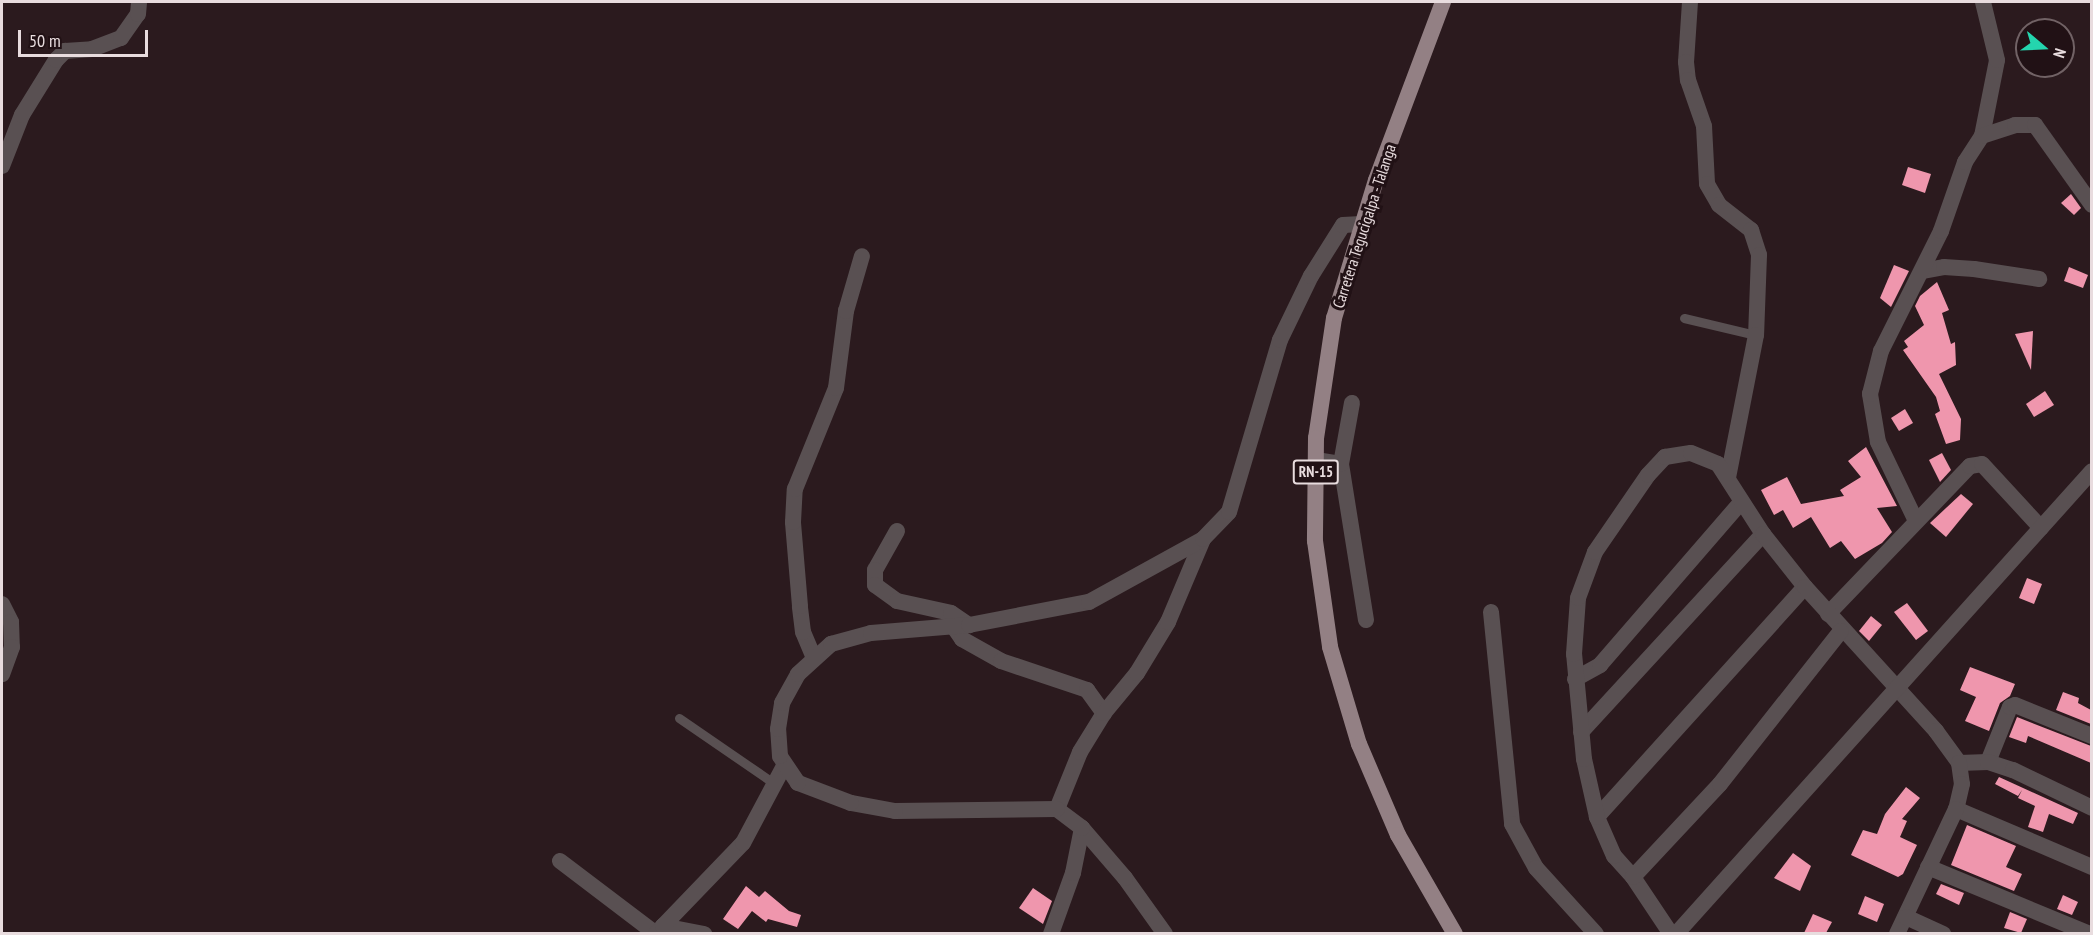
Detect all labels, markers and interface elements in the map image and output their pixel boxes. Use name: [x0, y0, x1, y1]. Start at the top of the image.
scale bar: [21, 18, 152, 56]
north arrow: [2015, 18, 2075, 78]
text: 50 m: [29, 29, 61, 52]
text: N: [2049, 46, 2071, 61]
street label: Carretera Tegucigalpa - Talanga: [1328, 141, 1400, 311]
road number: RN-15: [1292, 460, 1340, 484]

